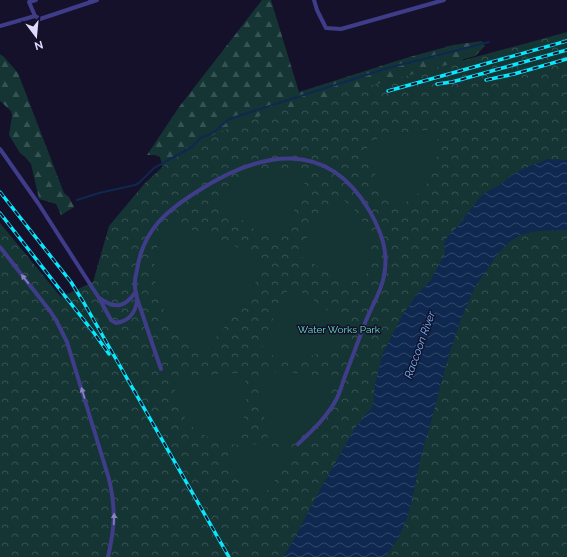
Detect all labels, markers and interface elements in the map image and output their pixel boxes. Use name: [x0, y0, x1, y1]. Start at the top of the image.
north arrow: [16, 16, 56, 56]
text: N: [33, 38, 44, 53]
one-way arrow: [20, 273, 29, 284]
water label: Raccoon River: [402, 308, 439, 380]
park label: Water Works Park: [298, 324, 381, 335]
one-way arrow: [80, 387, 86, 399]
one-way arrow: [111, 512, 117, 525]

